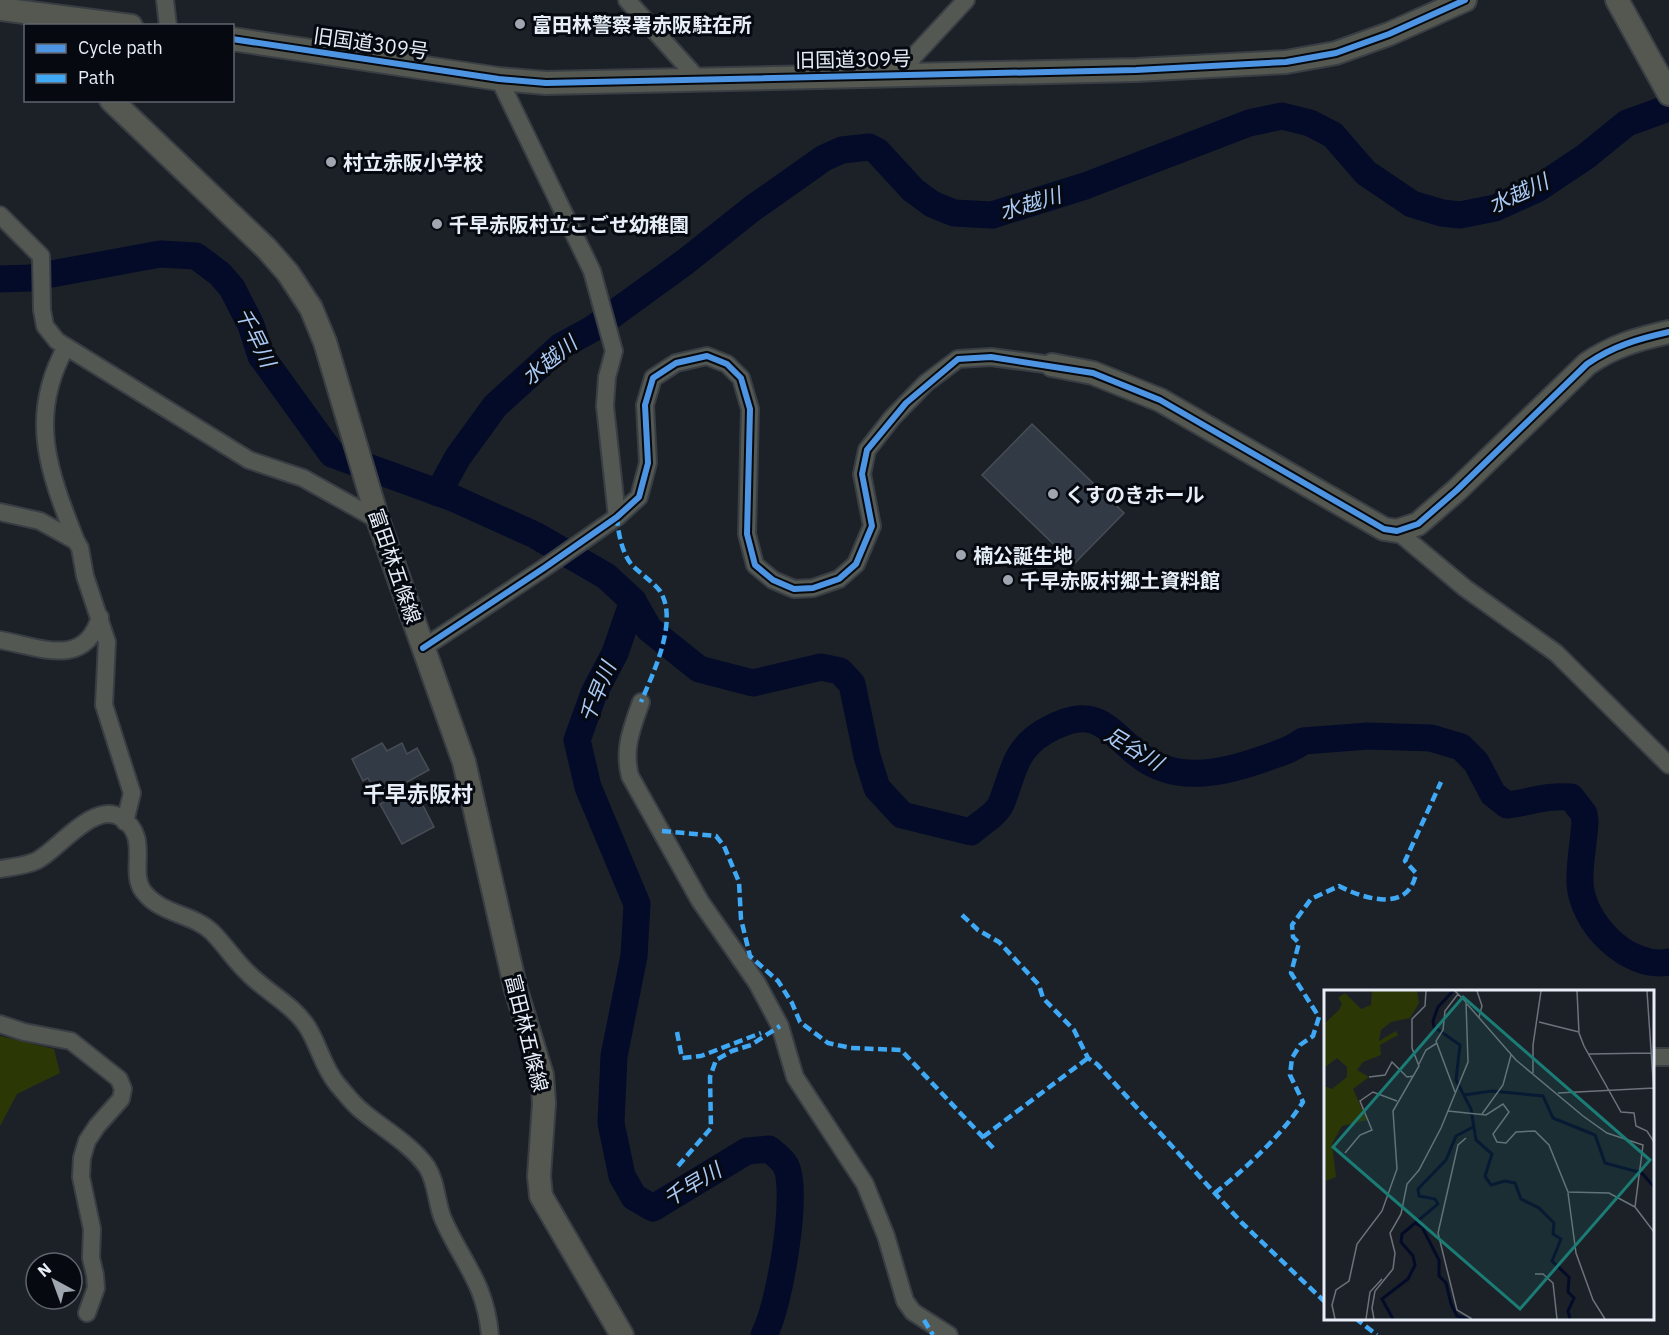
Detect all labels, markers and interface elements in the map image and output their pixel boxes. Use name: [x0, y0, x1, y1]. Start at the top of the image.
place label: 富田林警察署赤阪駐在所: [532, 11, 752, 38]
marker: 富田林警察署赤阪駐在所: [513, 17, 527, 31]
street label: 旧国道309号: [312, 22, 430, 64]
legend: [24, 24, 234, 102]
text: Cycle path: [78, 36, 163, 59]
street label: 旧国道309号: [795, 44, 911, 74]
text: Path: [78, 66, 115, 89]
place label: 村立赤阪小学校: [343, 149, 483, 176]
marker: 村立赤阪小学校: [324, 155, 338, 169]
water label: 水越川: [1484, 166, 1554, 219]
water label: 水越川: [996, 180, 1066, 226]
place label: 千早赤阪村立こごせ幼稚園: [449, 211, 689, 238]
marker: 千早赤阪村立こごせ幼稚園: [430, 217, 444, 231]
water label: 千早川: [230, 303, 283, 373]
water label: 水越川: [516, 328, 584, 391]
place label: くすのきホール: [1065, 481, 1204, 508]
marker: くすのきホール: [1046, 487, 1060, 501]
street label: 富田林五條線: [363, 505, 427, 627]
place label: 楠公誕生地: [973, 542, 1073, 569]
marker: 楠公誕生地: [954, 548, 968, 562]
place label: 千早赤阪村郷土資料館: [1020, 567, 1220, 594]
marker: 千早赤阪村郷土資料館: [1001, 573, 1015, 587]
water label: 千早川: [572, 656, 623, 726]
water label: 足谷川: [1100, 720, 1170, 777]
district label: 千早赤阪村: [363, 779, 473, 808]
street label: 富田林五條線: [499, 972, 555, 1094]
inset map: [1324, 990, 1654, 1320]
water label: 千早川: [658, 1155, 728, 1212]
north arrow: [24, 1251, 84, 1311]
text: N: [33, 1258, 55, 1281]

